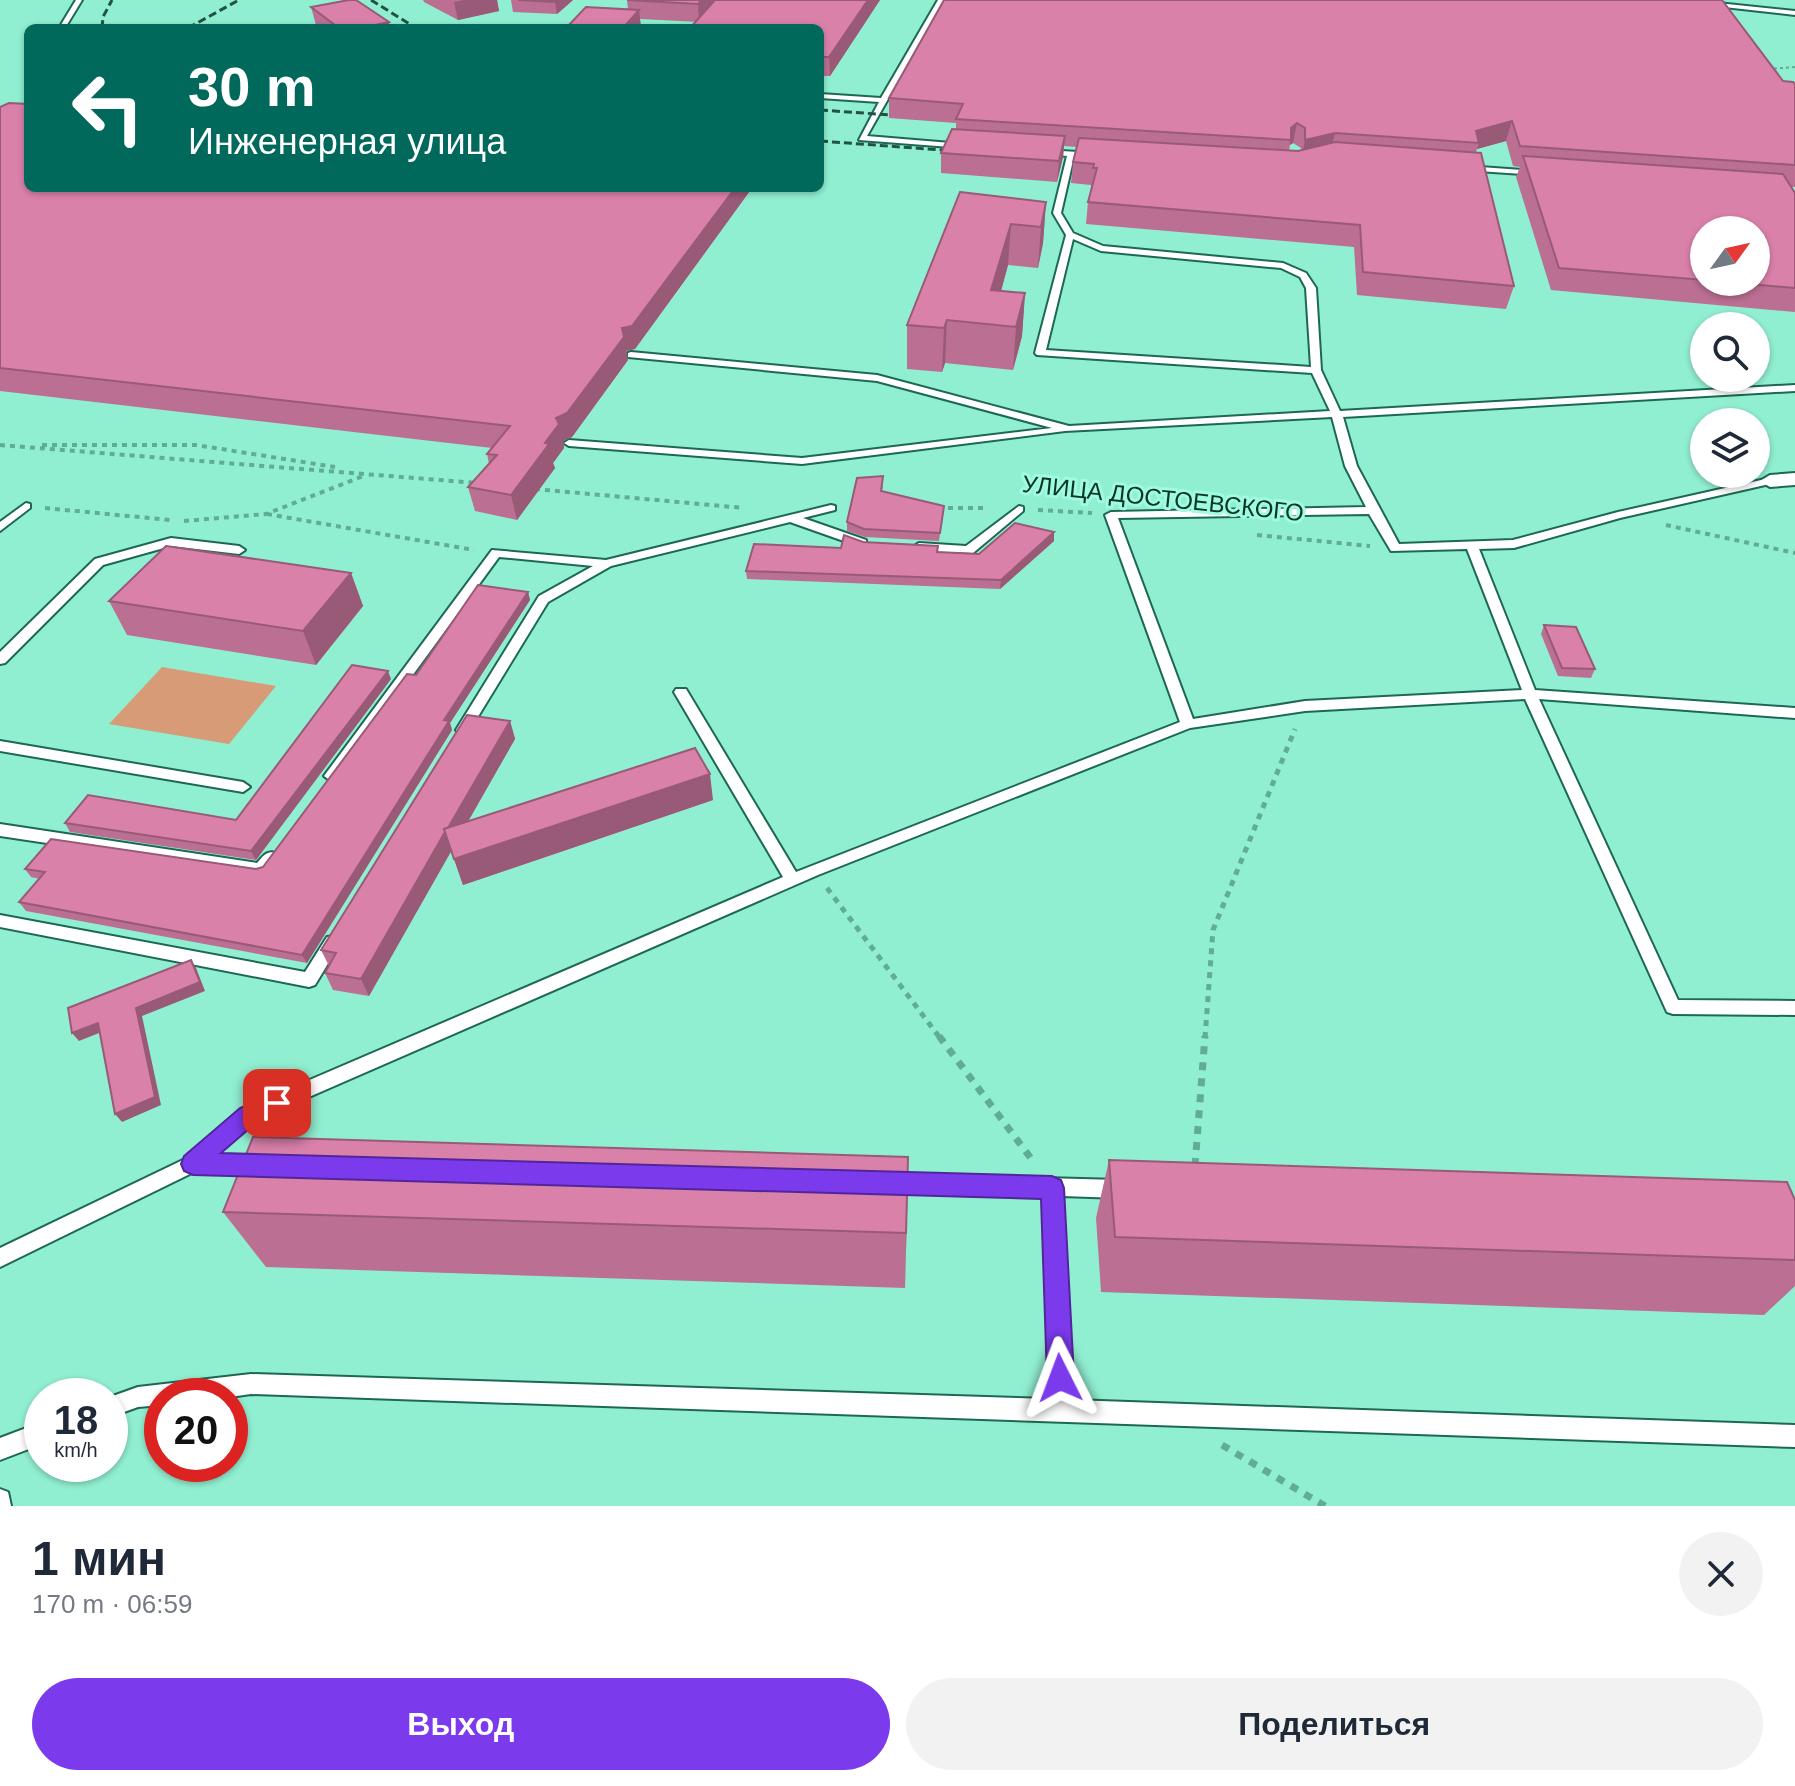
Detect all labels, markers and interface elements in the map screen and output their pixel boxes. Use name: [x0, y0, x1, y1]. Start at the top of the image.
text: 30 m: [188, 55, 316, 118]
icon: left: [56, 56, 160, 160]
text: Инженерная улица: [188, 121, 506, 162]
north arrow: [1690, 216, 1770, 296]
map controls: [1690, 216, 1770, 488]
button: search: [1690, 312, 1770, 392]
button: layers: [1690, 408, 1770, 488]
street label: УЛИЦА ДОСТОЕВСКОГО: [1021, 470, 1305, 526]
pin: [243, 1069, 311, 1137]
icon: arrive: [255, 1081, 299, 1125]
position arrow: [1018, 1336, 1102, 1420]
speed limit sign: 20: [144, 1378, 248, 1482]
text: 18: [54, 1398, 98, 1442]
text: km/h: [54, 1439, 98, 1461]
text: 1 мин: [32, 1532, 166, 1585]
button: close: [1679, 1532, 1763, 1616]
text: 170 m · 06:59: [32, 1589, 192, 1619]
button: Выход: [32, 1678, 890, 1770]
button: Поделиться: [906, 1678, 1763, 1770]

